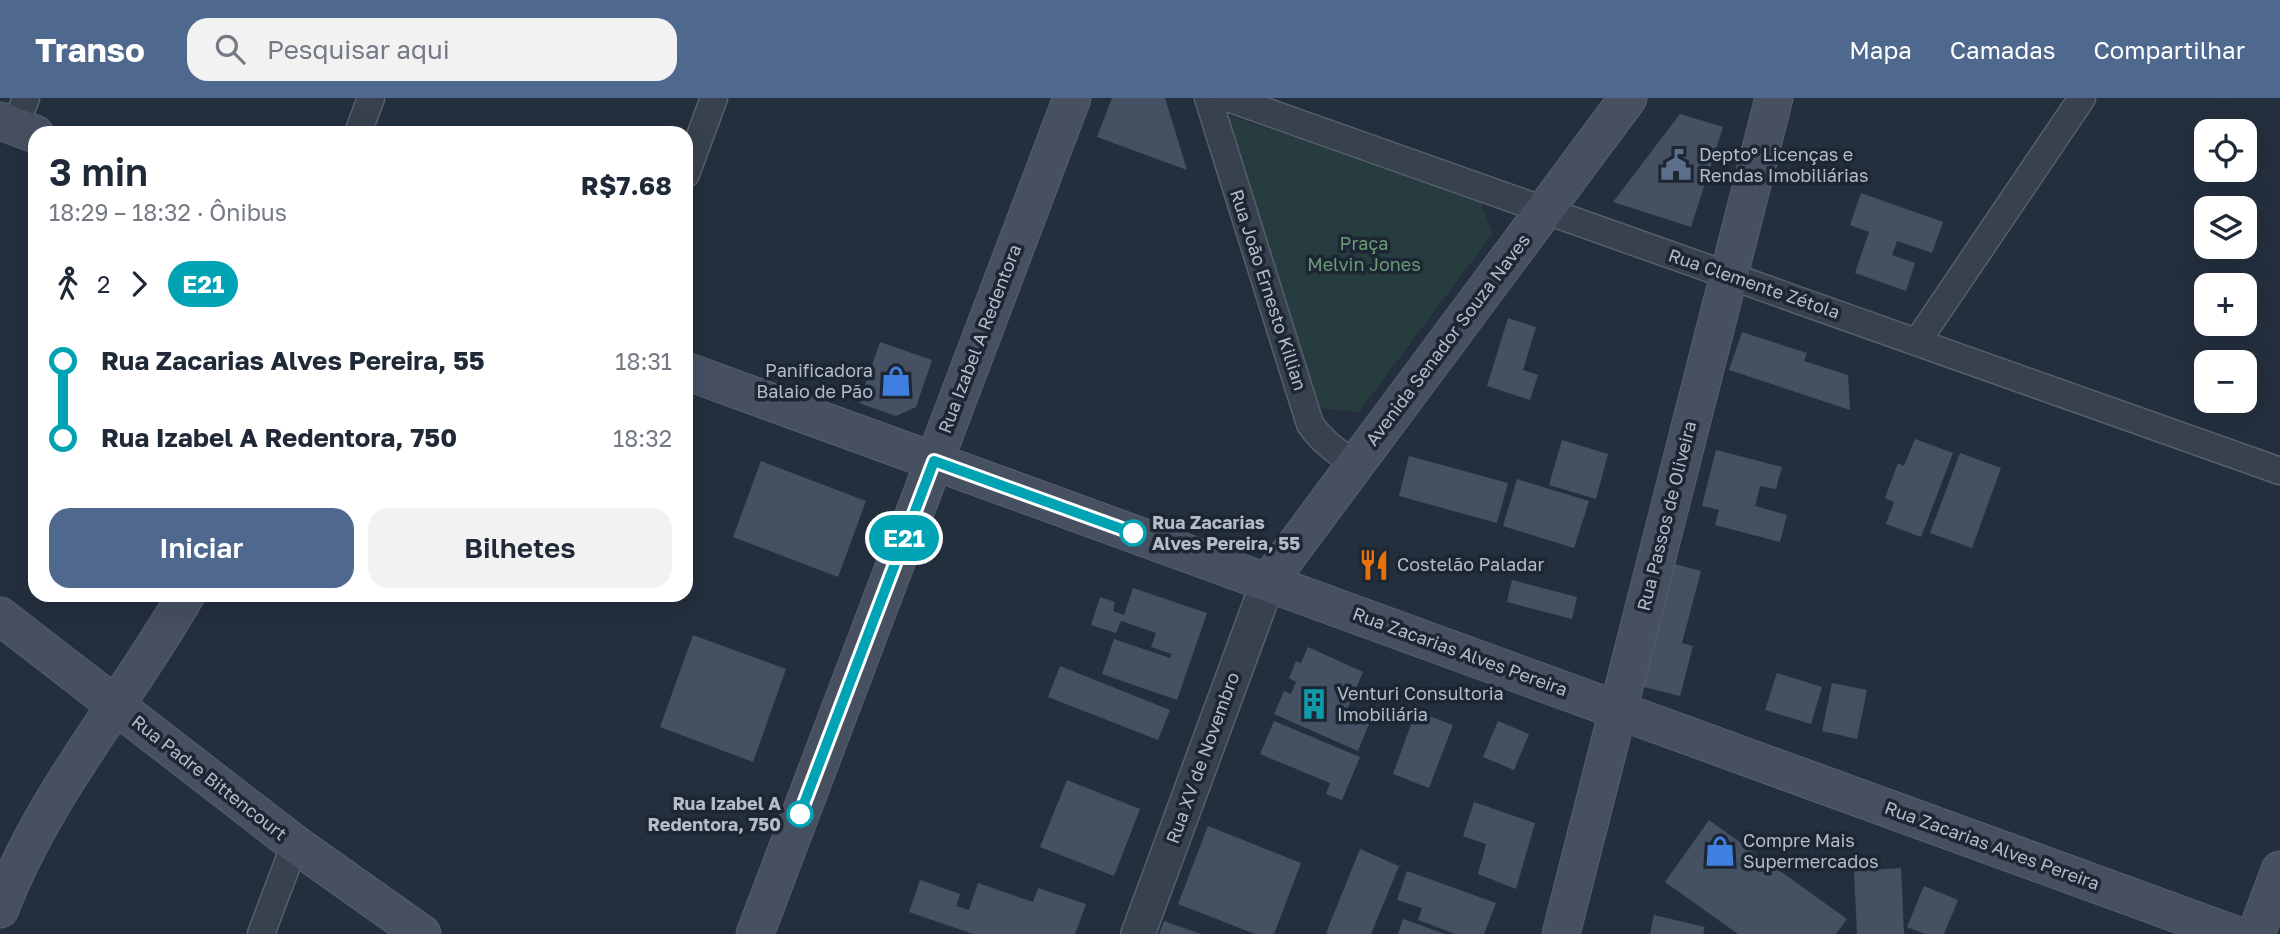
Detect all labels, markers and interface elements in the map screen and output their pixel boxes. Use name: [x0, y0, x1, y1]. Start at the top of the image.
search box: [187, 18, 677, 81]
text: Transo: [35, 30, 145, 69]
icon: search: [211, 30, 249, 68]
text: Pesquisar aqui: [267, 34, 450, 65]
text: Mapa: [1849, 35, 1912, 64]
text: Camadas: [1950, 35, 2055, 64]
text: Compartilhar: [2093, 35, 2245, 64]
map controls: [2194, 119, 2257, 413]
button: locate: [2194, 119, 2257, 182]
place label: Deptoº Licenças e Rendas Imobiliárias: [1699, 143, 1868, 186]
public building icon: Deptoº Licenças e Rendas Imobiliárias: [1659, 148, 1693, 182]
text: 3 min: [49, 149, 148, 194]
text: R$7.68: [581, 170, 672, 201]
street label: Rua João Ernesto Killian: [1226, 186, 1312, 393]
button: layers: [2194, 196, 2257, 259]
text: 18:29 – 18:32 · Ônibus: [49, 198, 287, 226]
street label: Avenida Senador Souza Naves: [1360, 229, 1534, 450]
park label: Praça Melvin Jones: [1307, 232, 1421, 275]
street label: Rua Izabel A Redentora: [933, 241, 1025, 436]
street label: Rua Clemente Zétola: [1666, 243, 1843, 323]
icon: walk: [49, 265, 87, 303]
icon: forward: [120, 265, 158, 303]
text: E21: [182, 269, 224, 298]
text: 2: [97, 270, 110, 298]
button: +: [2194, 273, 2257, 336]
text: Rua Zacarias Alves Pereira, 55: [101, 345, 485, 376]
text: 18:31: [615, 347, 672, 375]
button: −: [2194, 350, 2257, 413]
place label: Panificadora Balaio de Pão: [756, 359, 873, 402]
shop icon: Panificadora Balaio de Pão: [879, 364, 913, 398]
street label: Rua Passos de Oliveira: [1632, 418, 1700, 613]
text: Rua Izabel A Redentora, 750: [101, 422, 457, 453]
text: 18:32: [613, 424, 672, 452]
button: Iniciar: [49, 508, 354, 588]
button: Bilhetes: [368, 508, 672, 588]
place label: Rua Zacarias Alves Pereira, 55: [1152, 511, 1300, 554]
line badge: E21: [864, 515, 944, 561]
marker: Rua Zacarias Alves Pereira, 55: [1120, 520, 1146, 546]
text: E21: [883, 523, 925, 552]
restaurant icon: Costelão Paladar: [1357, 548, 1391, 582]
place label: Costelão Paladar: [1397, 553, 1544, 575]
street label: Rua Zacarias Alves Pereira: [1350, 602, 1571, 700]
street label: Rua XV de Novembro: [1161, 669, 1243, 846]
place label: Venturi Consultoria Imobiliária: [1337, 682, 1504, 725]
building icon: Venturi Consultoria Imobiliária: [1297, 687, 1331, 721]
street label: Rua Padre Bittencourt: [128, 710, 292, 845]
place label: Rua Izabel A Redentora, 750: [648, 792, 781, 835]
street label: Rua Zacarias Alves Pereira: [1882, 796, 2103, 894]
marker: Rua Izabel A Redentora, 750: [787, 801, 813, 827]
place label: Compre Mais Supermercados: [1743, 829, 1879, 872]
shop icon: Compre Mais Supermercados: [1703, 834, 1737, 868]

